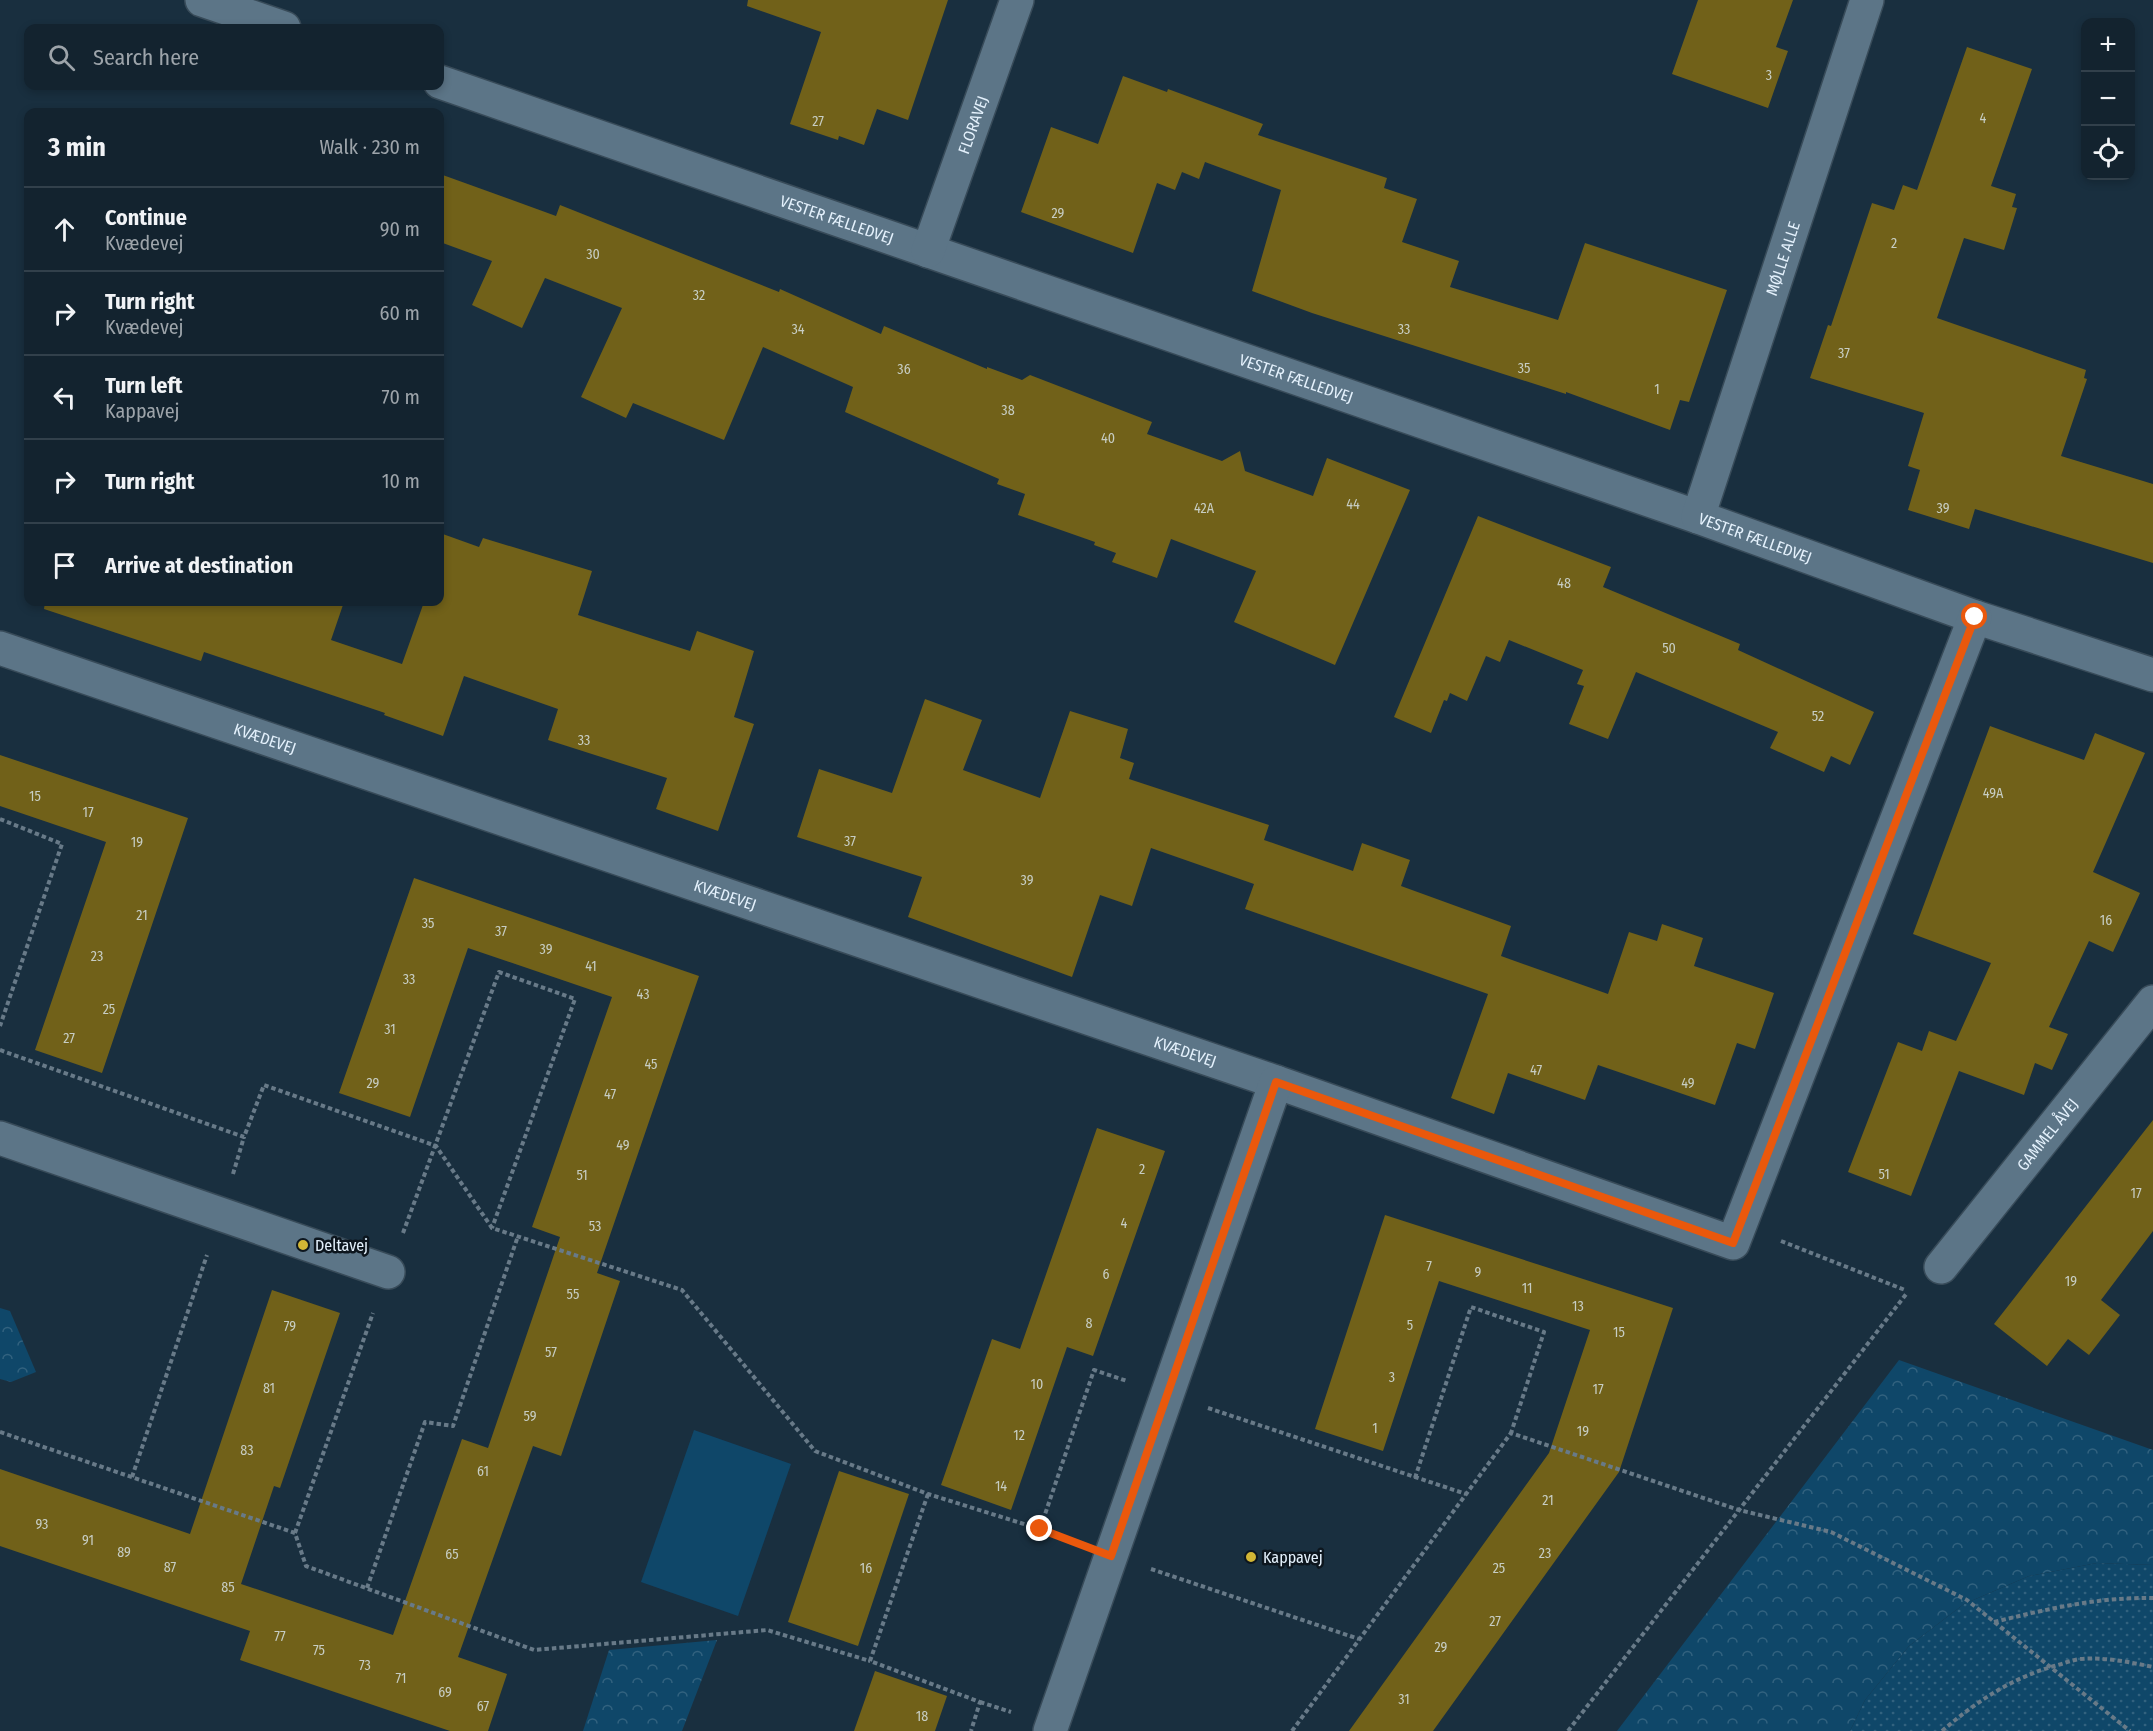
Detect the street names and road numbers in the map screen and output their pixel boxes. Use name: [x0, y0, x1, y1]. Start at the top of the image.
street label: FLORAVEJ: [954, 93, 992, 156]
street label: VESTER FÆLLEDVEJ: [778, 191, 896, 248]
street label: MØLLE ALLE: [1762, 219, 1803, 298]
street label: VESTER FÆLLEDVEJ: [1237, 350, 1356, 407]
street label: VESTER FÆLLEDVEJ: [1696, 509, 1814, 567]
street label: KVÆDEVEJ: [231, 719, 299, 758]
street label: KVÆDEVEJ: [692, 875, 759, 914]
street label: KVÆDEVEJ: [1152, 1032, 1219, 1071]
street label: GAMMEL ÅVEJ: [2013, 1094, 2082, 1174]

